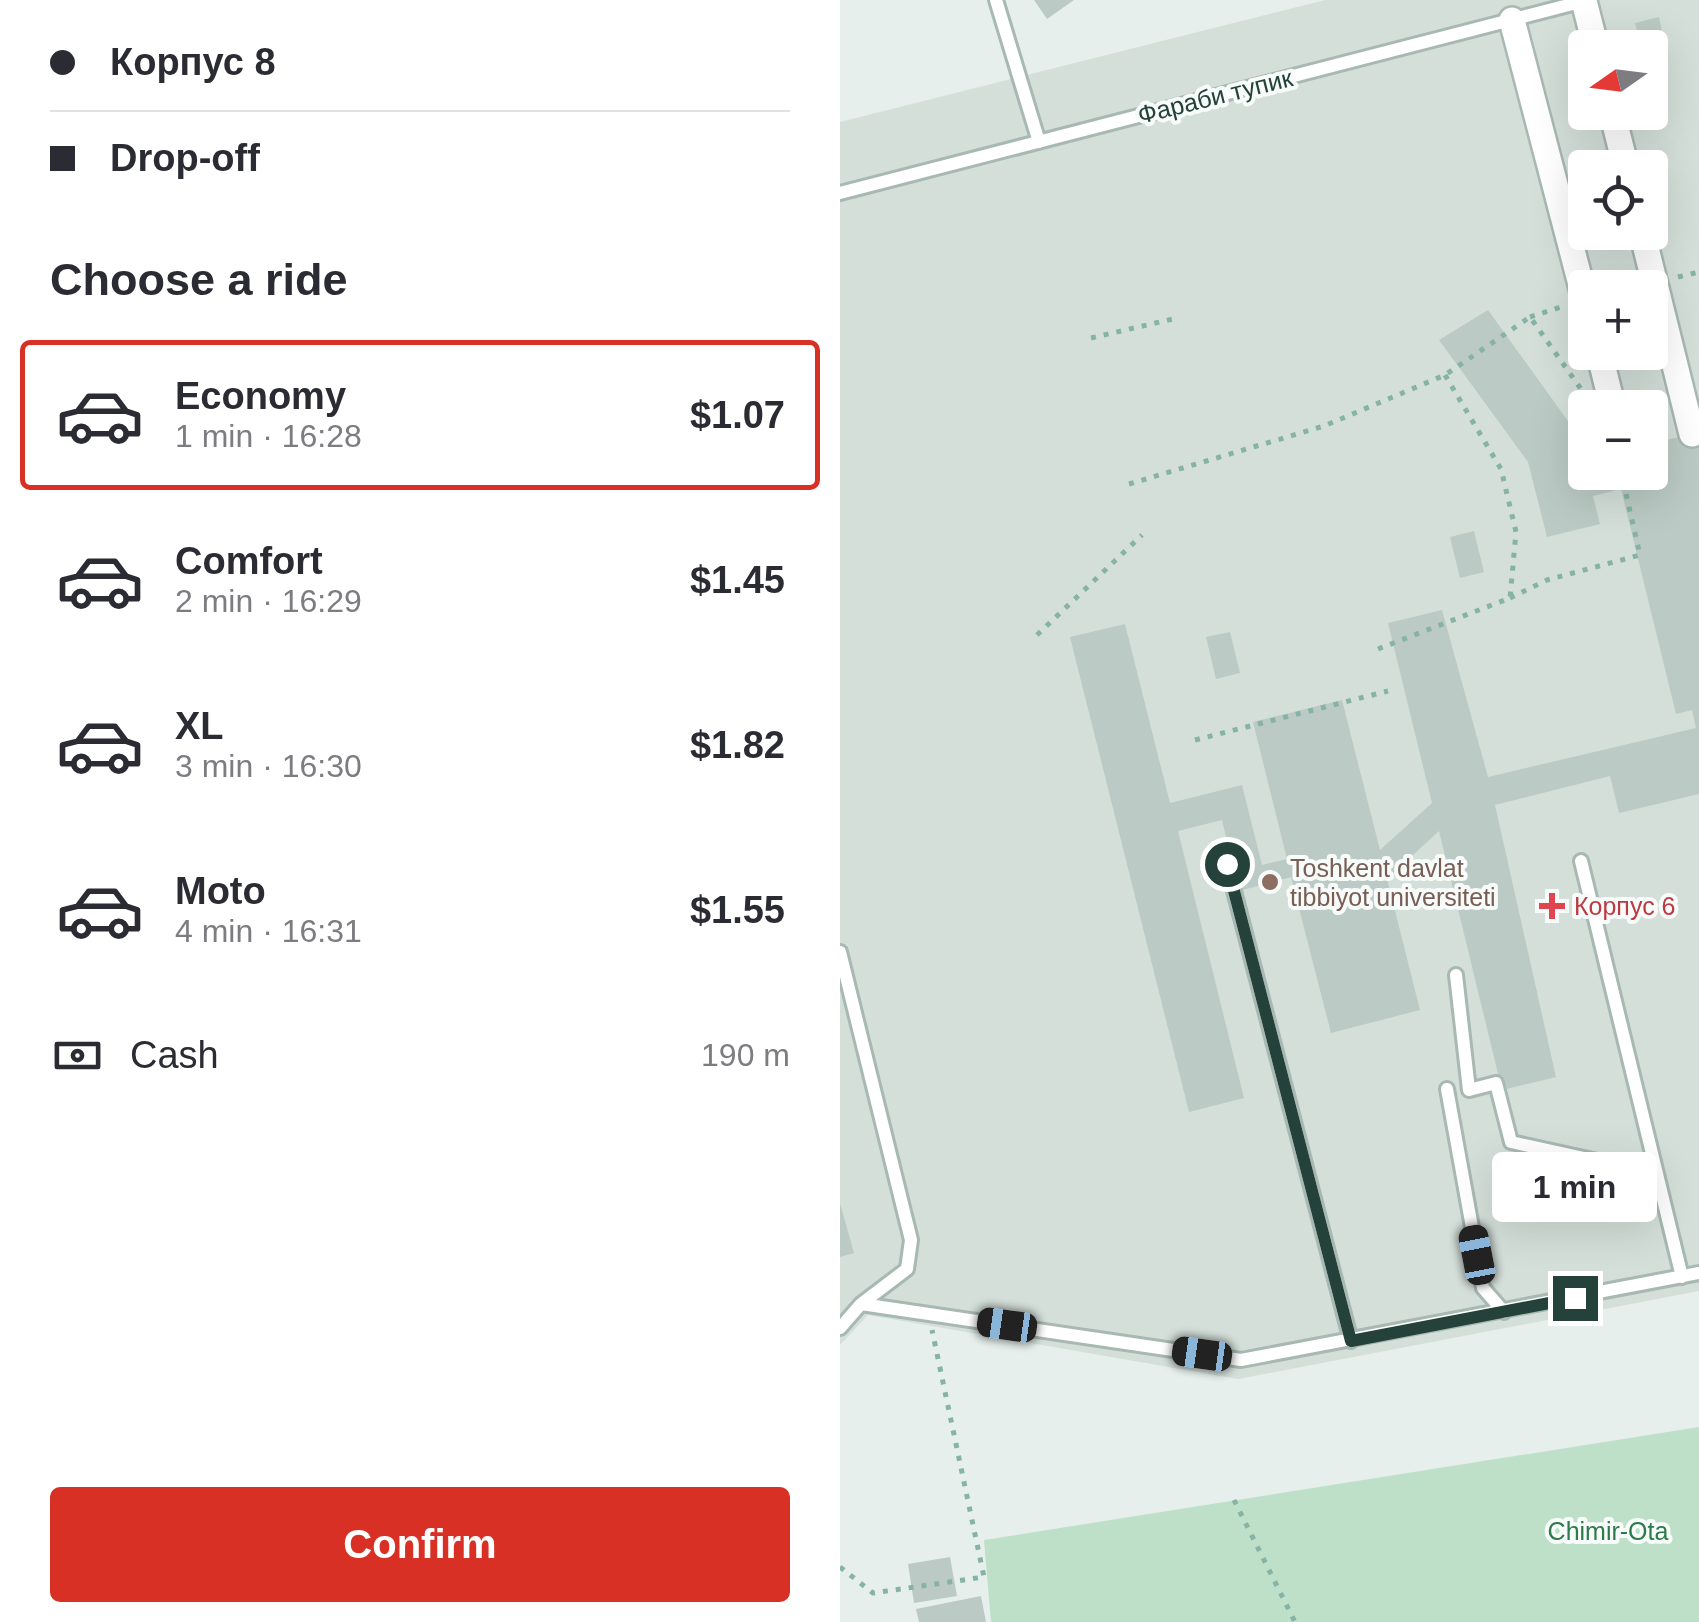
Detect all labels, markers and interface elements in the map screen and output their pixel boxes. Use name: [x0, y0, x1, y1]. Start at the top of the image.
north arrow: [1568, 30, 1668, 130]
map controls: [1568, 30, 1668, 490]
text: Корпус 8: [110, 41, 276, 83]
street label: Фараби тупик: [1135, 63, 1296, 129]
text: Drop-off: [110, 137, 260, 179]
button: locate: [1568, 150, 1668, 250]
text: Choose a ride: [50, 254, 348, 305]
button: +: [1568, 270, 1668, 370]
icon: car: [55, 370, 145, 460]
text: Economy: [175, 375, 346, 417]
button: −: [1568, 390, 1668, 490]
text: $1.07: [690, 394, 785, 436]
text: 1 min · 16:28: [175, 418, 362, 454]
icon: car: [55, 535, 145, 625]
text: Comfort: [175, 540, 323, 582]
text: $1.45: [690, 559, 785, 601]
text: 2 min · 16:29: [175, 583, 362, 619]
icon: car: [55, 700, 145, 790]
text: XL: [175, 705, 224, 747]
text: $1.82: [690, 724, 785, 766]
text: 3 min · 16:30: [175, 748, 362, 784]
route start: [1205, 842, 1250, 887]
place label: Toshkent davlat tibbiyot universiteti: [1290, 854, 1496, 911]
icon: car: [55, 865, 145, 955]
text: Moto: [175, 870, 266, 912]
marker: Toshkent davlat tibbiyot universiteti: [1259, 871, 1281, 893]
text: $1.55: [690, 889, 785, 931]
place label: Корпус 6: [1574, 892, 1675, 920]
marker: Корпус 6: [1539, 893, 1565, 919]
text: 4 min · 16:31: [175, 913, 362, 949]
icon: cash: [50, 1028, 105, 1083]
text: Cash: [130, 1034, 219, 1076]
text: 190 m: [701, 1037, 790, 1073]
callout: 1 min: [1492, 1153, 1658, 1223]
text: 1 min: [1533, 1169, 1616, 1205]
car: [1457, 1223, 1497, 1287]
route end: [1553, 1276, 1598, 1321]
car: [975, 1306, 1039, 1344]
car: [1170, 1335, 1234, 1373]
button: Confirm: [50, 1487, 790, 1602]
park label: Chimir-Ota: [1548, 1517, 1669, 1545]

